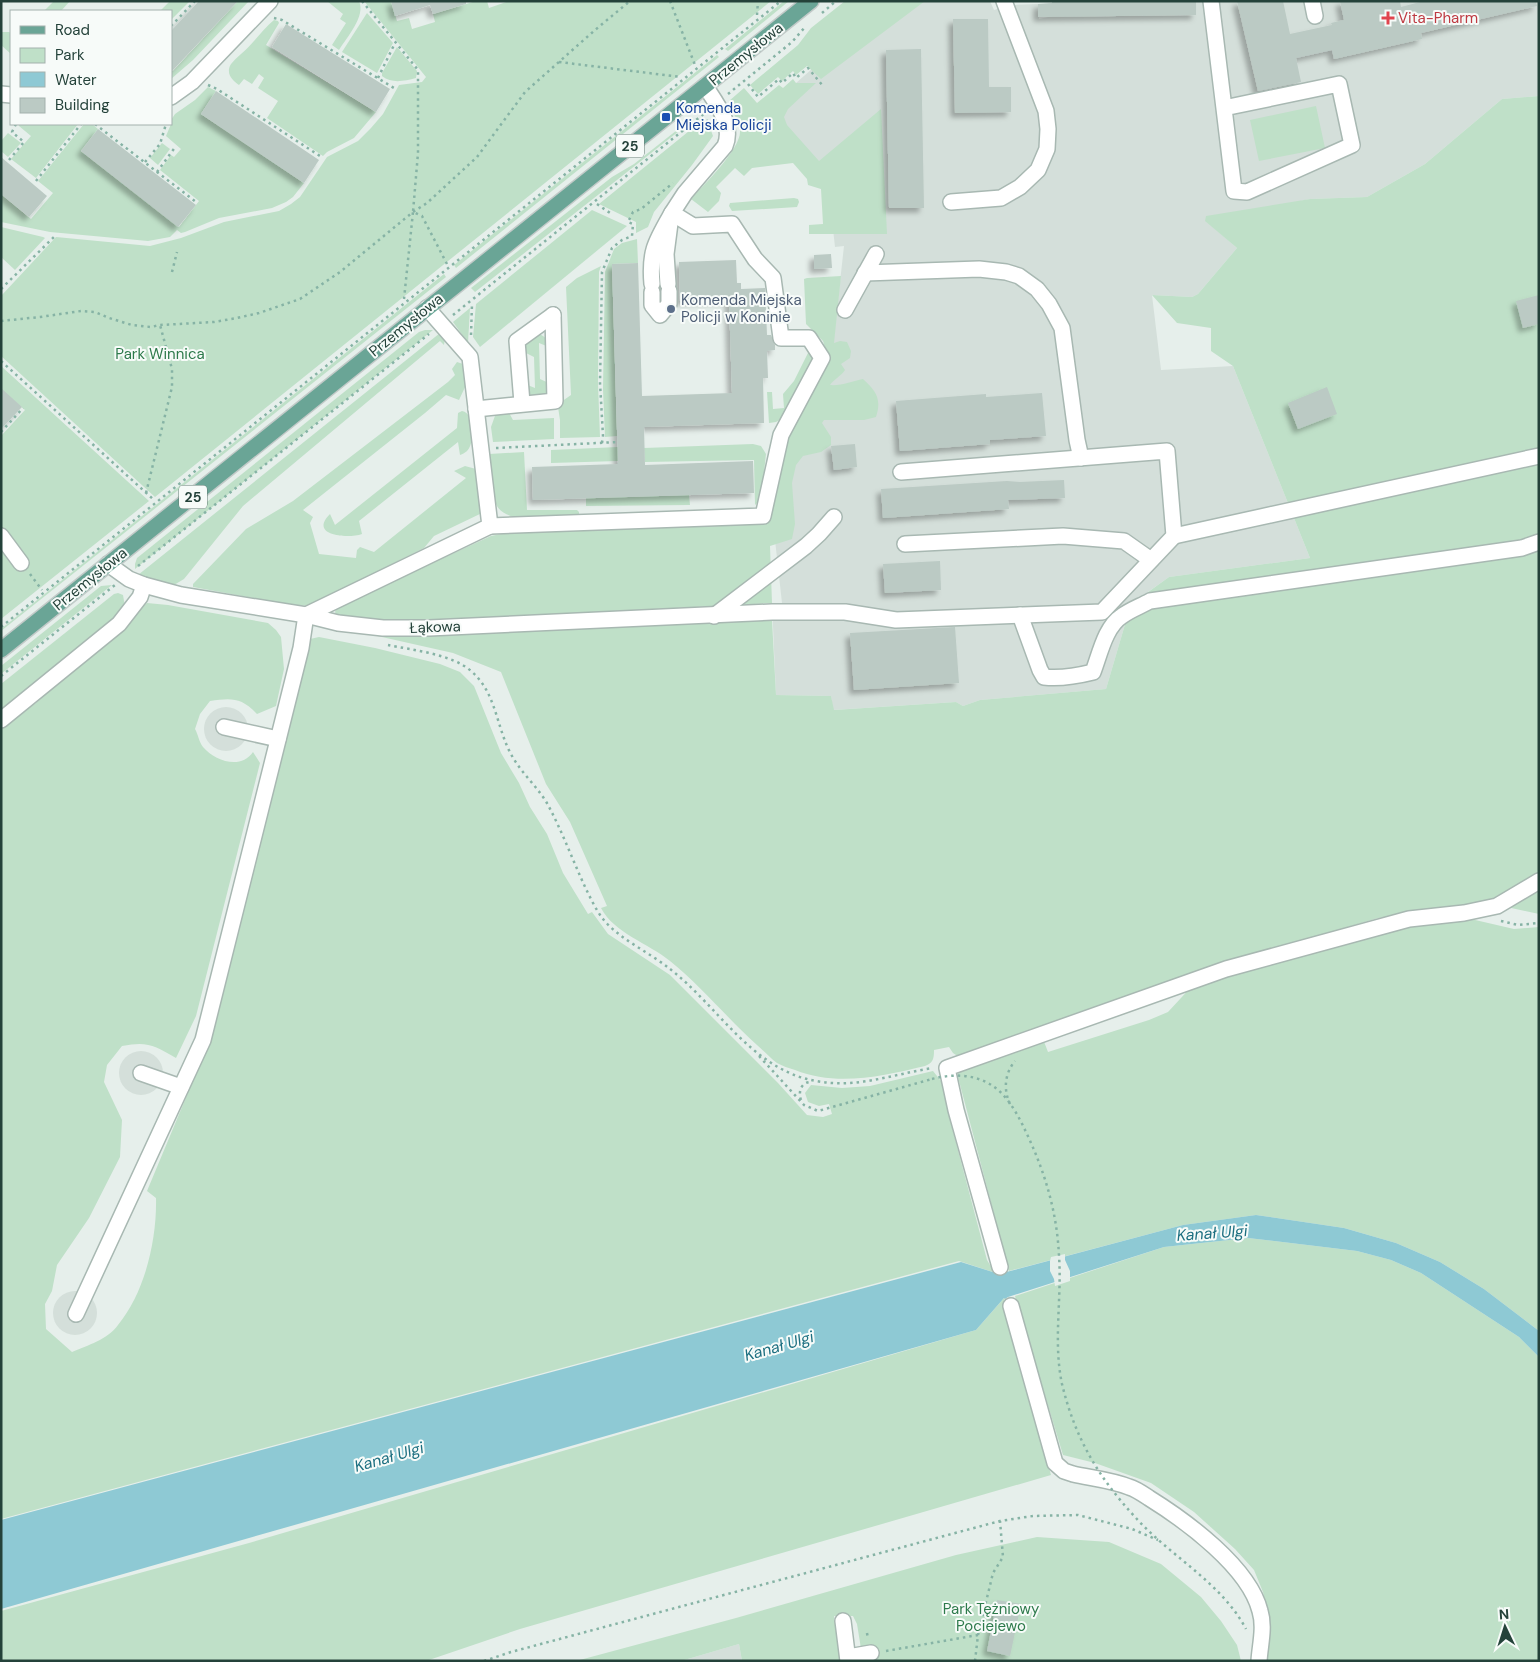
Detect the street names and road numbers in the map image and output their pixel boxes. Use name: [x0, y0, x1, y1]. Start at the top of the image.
street label: Przemysłowa: [705, 18, 787, 90]
road number: 25: [616, 134, 644, 158]
street label: Przemysłowa: [365, 289, 447, 361]
road number: 25: [179, 486, 207, 508]
street label: Przemysłowa: [49, 543, 131, 615]
street label: Łąkowa: [409, 616, 461, 638]

